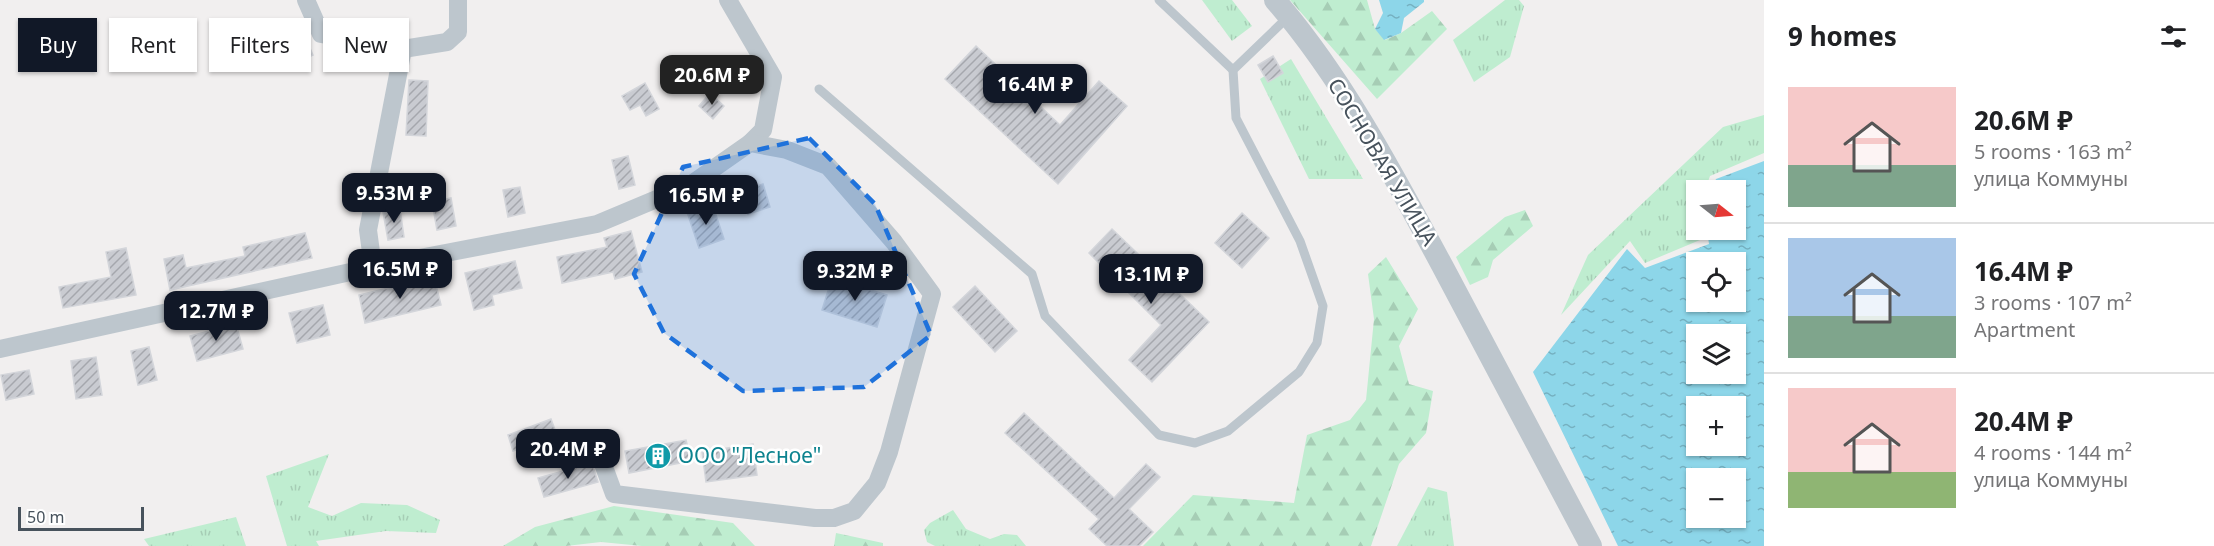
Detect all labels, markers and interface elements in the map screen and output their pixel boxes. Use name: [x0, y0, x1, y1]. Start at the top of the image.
chip: Buy: [18, 18, 97, 72]
chip: Rent: [109, 18, 197, 72]
chip: Filters: [209, 18, 311, 72]
chip: New: [323, 18, 409, 72]
text: 9 homes: [1788, 18, 1897, 54]
icon: filters: [2157, 20, 2190, 53]
pin: 20.6M ₽: [657, 55, 767, 106]
text: 20.6M ₽: [674, 61, 750, 88]
pin: 16.4M ₽: [980, 64, 1090, 115]
text: 16.4M ₽: [997, 70, 1073, 97]
street label: СОСНОВАЯ УЛИЦА: [1322, 73, 1444, 251]
text: 20.6M ₽: [1974, 102, 2073, 138]
icon: home: [1836, 111, 1908, 183]
text: 5 rooms · 163 m²: [1974, 138, 2132, 165]
text: улица Коммуны: [1974, 165, 2128, 192]
pin: 9.53M ₽: [339, 173, 449, 224]
pin: 16.5M ₽: [651, 175, 761, 226]
text: 9.53M ₽: [356, 179, 432, 206]
north arrow: [1686, 180, 1746, 240]
map controls: [1686, 180, 1746, 528]
text: 16.5M ₽: [668, 181, 744, 208]
pin: 16.5M ₽: [345, 249, 455, 300]
pin: 9.32M ₽: [800, 251, 910, 302]
button: locate: [1686, 252, 1746, 312]
text: 16.4M ₽: [1974, 253, 2073, 289]
pin: 13.1M ₽: [1096, 254, 1206, 305]
text: 16.5M ₽: [362, 255, 438, 282]
text: 9.32M ₽: [817, 257, 893, 284]
text: 13.1M ₽: [1113, 260, 1189, 287]
icon: home: [1836, 262, 1908, 334]
text: 3 rooms · 107 m²: [1974, 289, 2132, 316]
pin: 12.7M ₽: [161, 291, 271, 342]
text: 12.7M ₽: [178, 297, 254, 324]
text: Apartment: [1974, 316, 2075, 343]
button: layers: [1686, 324, 1746, 384]
button: +: [1686, 396, 1746, 456]
text: 20.4M ₽: [1974, 403, 2073, 439]
icon: home: [1836, 412, 1908, 484]
pin: 20.4M ₽: [513, 429, 623, 480]
text: 20.4M ₽: [530, 435, 606, 462]
text: 4 rooms · 144 m²: [1974, 439, 2132, 466]
building icon: ООО "Лесное": [643, 441, 673, 471]
place label: ООО "Лесное": [678, 441, 821, 469]
text: улица Коммуны: [1974, 466, 2128, 493]
button: −: [1686, 468, 1746, 528]
scale bar: [18, 504, 144, 532]
text: 50 m: [27, 506, 64, 528]

